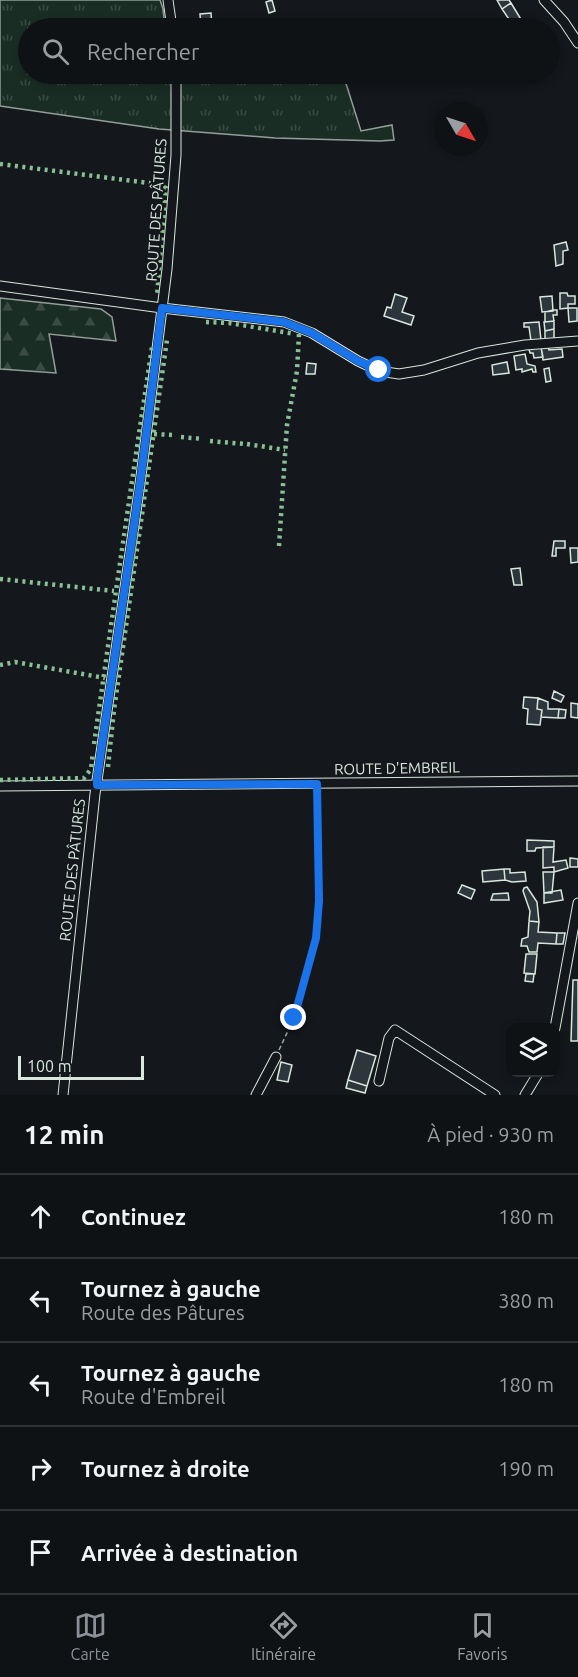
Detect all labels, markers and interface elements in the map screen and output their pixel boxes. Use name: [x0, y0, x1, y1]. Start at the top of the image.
search box: [18, 18, 560, 84]
icon: search: [39, 35, 72, 68]
text: Rechercher: [87, 39, 199, 64]
north arrow: [434, 102, 488, 156]
street label: ROUTE DES PÂTURES: [143, 138, 169, 282]
route start: [365, 356, 391, 382]
street label: ROUTE D'EMBREIL: [334, 758, 460, 778]
street label: ROUTE DES PÂTURES: [56, 798, 88, 942]
route end: [280, 1004, 306, 1030]
map controls: [506, 1023, 560, 1077]
button: layers: [506, 1023, 560, 1077]
scale bar: [18, 1053, 144, 1080]
text: 100 m: [27, 1057, 72, 1075]
text: 12 min: [24, 1120, 104, 1149]
text: À pied · 930 m: [427, 1123, 554, 1146]
icon: ahead: [24, 1200, 57, 1233]
text: Continuez: [81, 1204, 186, 1229]
text: 180 m: [498, 1205, 554, 1228]
text: Tournez à gauche: [81, 1276, 261, 1301]
icon: left: [24, 1284, 57, 1317]
text: 380 m: [498, 1289, 554, 1312]
text: Route des Pâtures: [81, 1301, 245, 1324]
text: Tournez à gauche: [81, 1360, 261, 1385]
icon: left: [24, 1368, 57, 1401]
text: 180 m: [498, 1373, 554, 1396]
text: Route d'Embreil: [81, 1385, 225, 1408]
icon: right: [24, 1452, 57, 1485]
text: Tournez à droite: [81, 1456, 250, 1481]
text: 190 m: [498, 1457, 554, 1480]
icon: arrive: [24, 1536, 57, 1569]
text: Arrivée à destination: [81, 1540, 298, 1565]
tab: Carte: [71, 1609, 110, 1663]
tab: Itinéraire: [251, 1609, 316, 1663]
tab: Favoris: [457, 1609, 507, 1663]

